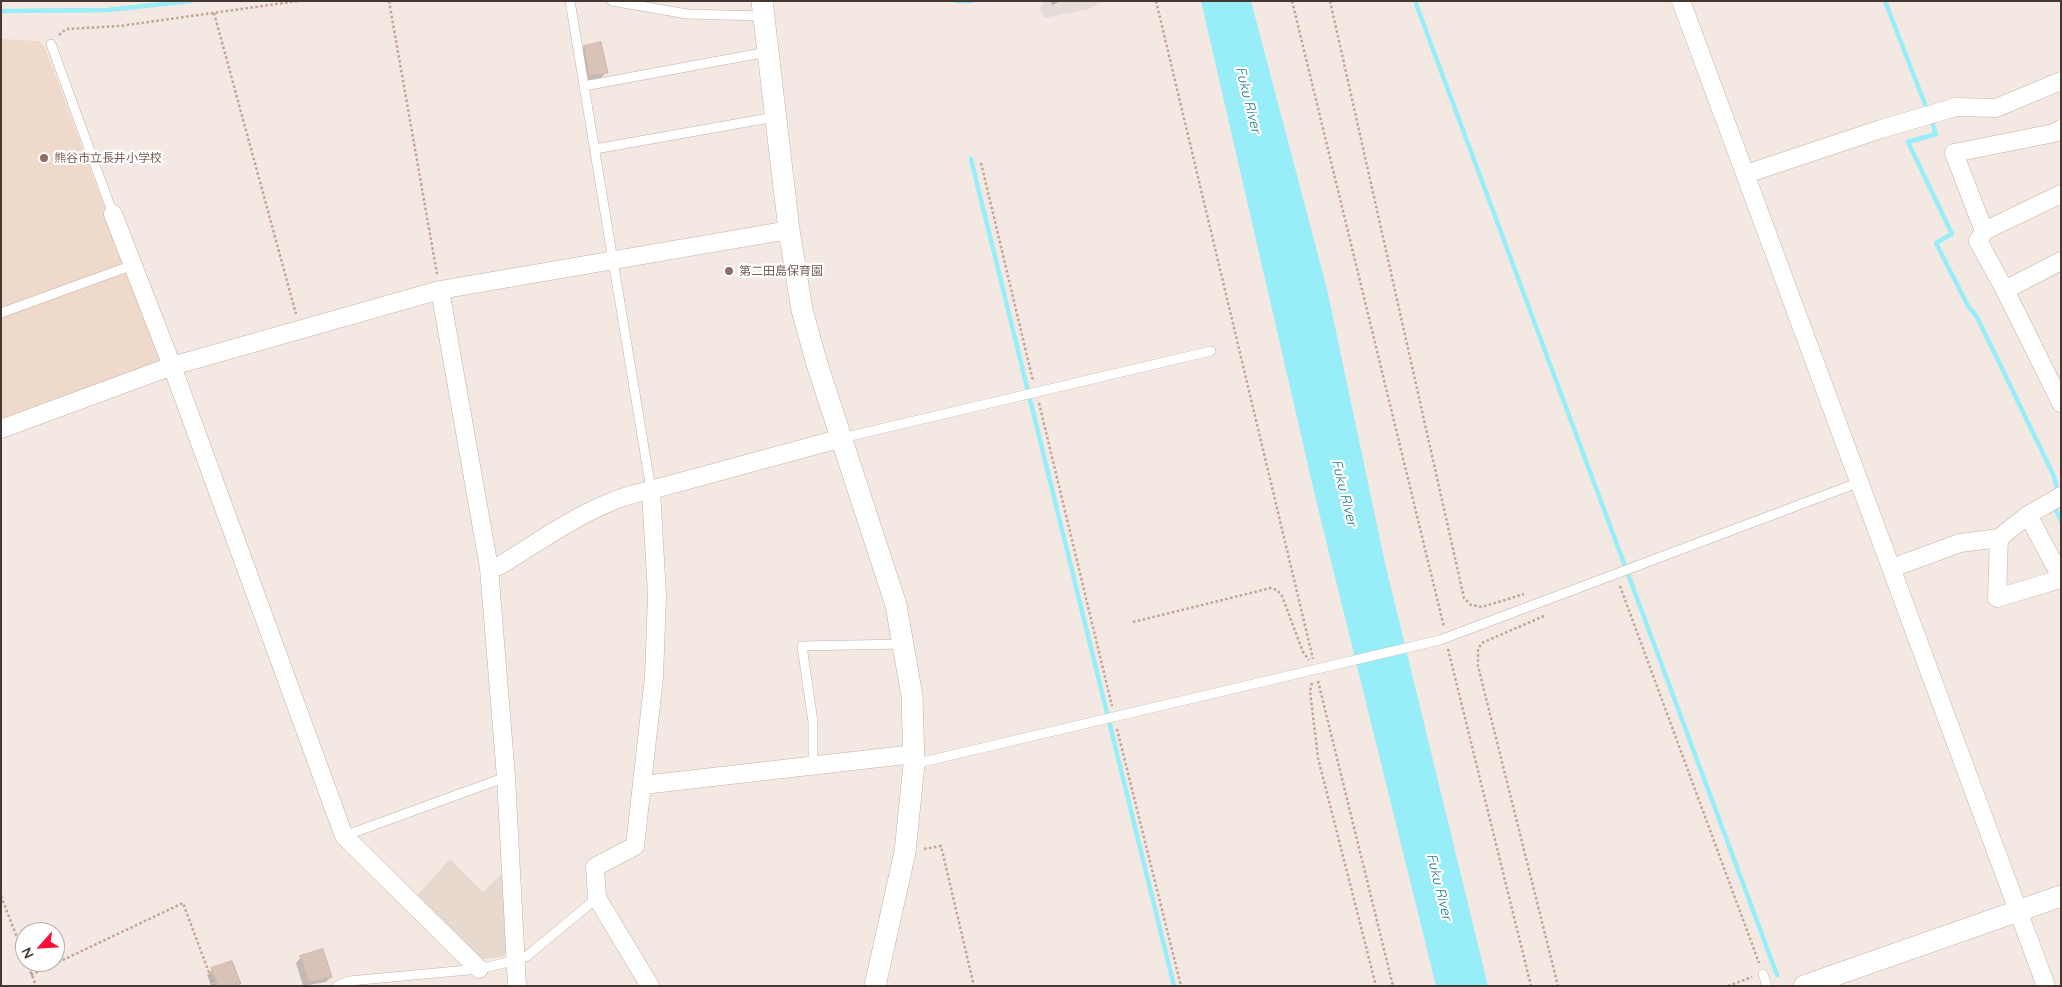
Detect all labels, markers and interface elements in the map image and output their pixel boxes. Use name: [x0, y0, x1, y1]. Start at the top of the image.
water label: Fuku River: [1232, 65, 1264, 135]
place label: 熊谷市立長井小学校: [54, 151, 162, 165]
marker: 熊谷市立長井小学校: [38, 152, 50, 164]
place label: 第二田島保育園: [739, 264, 823, 278]
marker: 第二田島保育園: [723, 265, 735, 277]
water label: Fuku River: [1328, 458, 1360, 528]
water label: Fuku River: [1423, 852, 1455, 922]
north arrow: [15, 922, 65, 972]
text: N: [17, 945, 38, 962]

